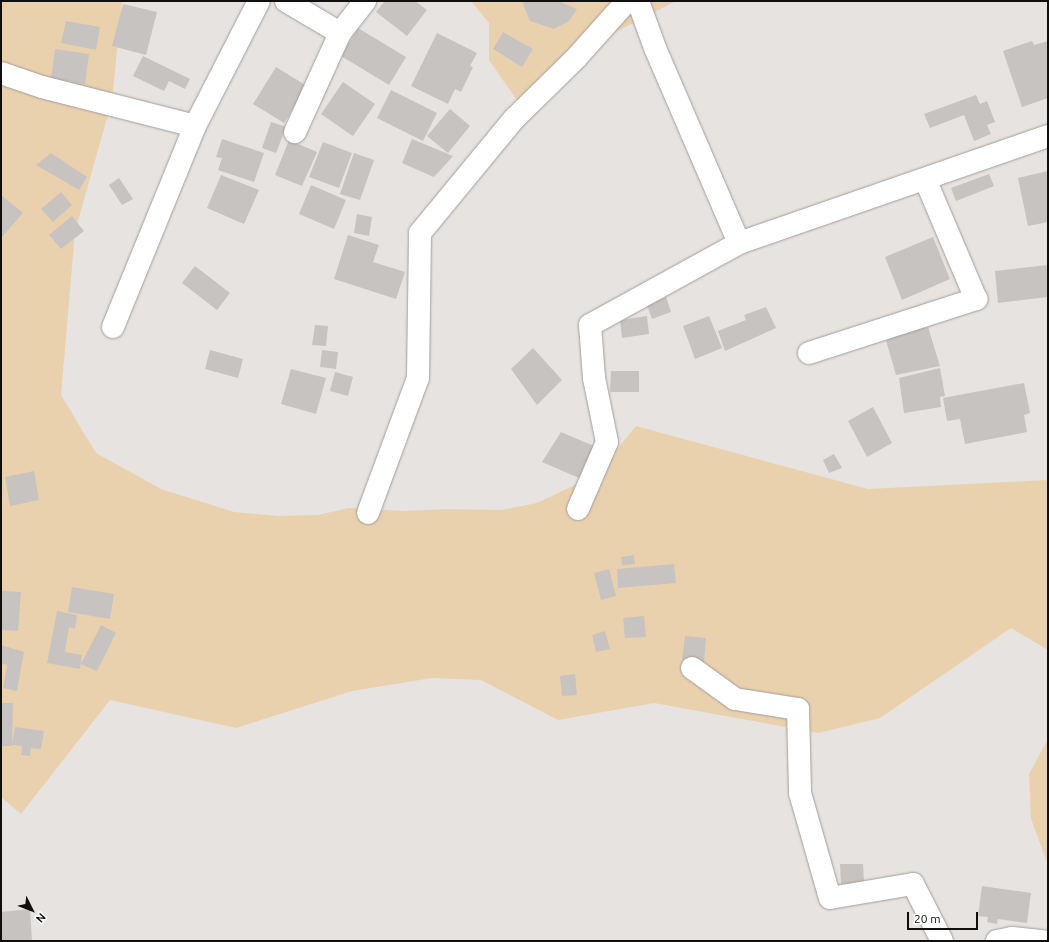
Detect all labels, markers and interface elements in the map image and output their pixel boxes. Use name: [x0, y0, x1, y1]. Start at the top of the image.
north arrow: [12, 890, 52, 930]
scale bar: [909, 904, 980, 930]
text: N: [34, 911, 48, 925]
text: 20 m: [914, 912, 941, 925]

